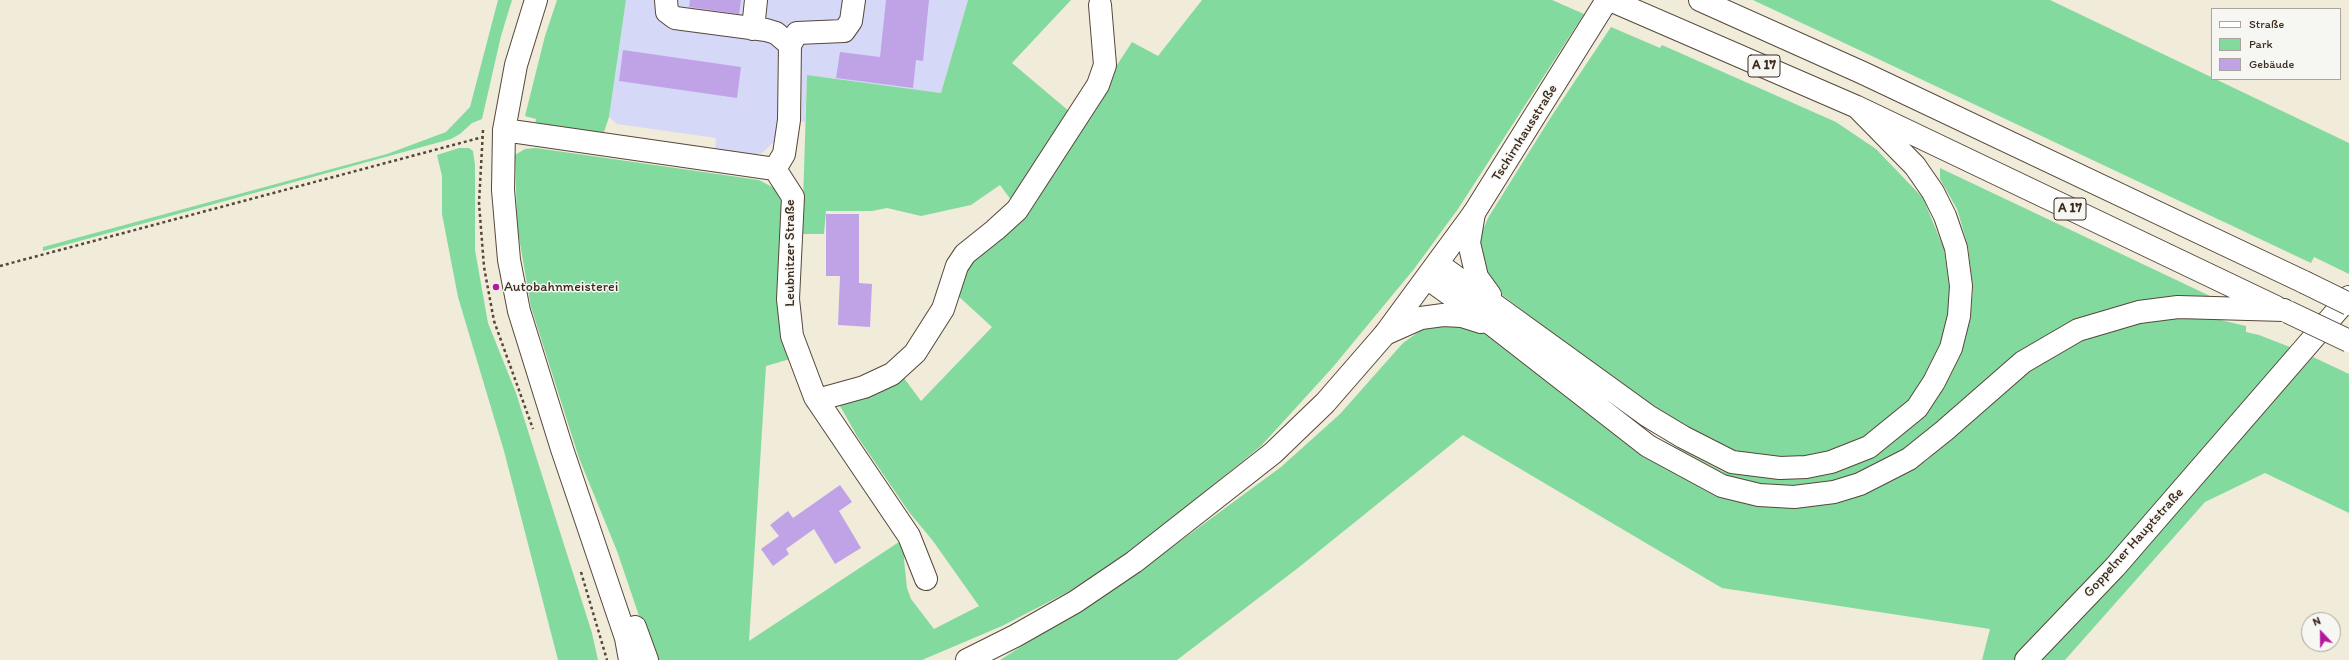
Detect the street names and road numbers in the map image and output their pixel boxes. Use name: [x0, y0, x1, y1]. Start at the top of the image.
road number: A 17: [1748, 55, 1780, 77]
street label: Tschirnhausstraße: [1488, 81, 1562, 185]
road number: A 17: [2054, 198, 2086, 220]
street label: Leubnitzer Straße: [782, 199, 798, 307]
street label: Goppelner Hauptstraße: [2080, 485, 2188, 601]

